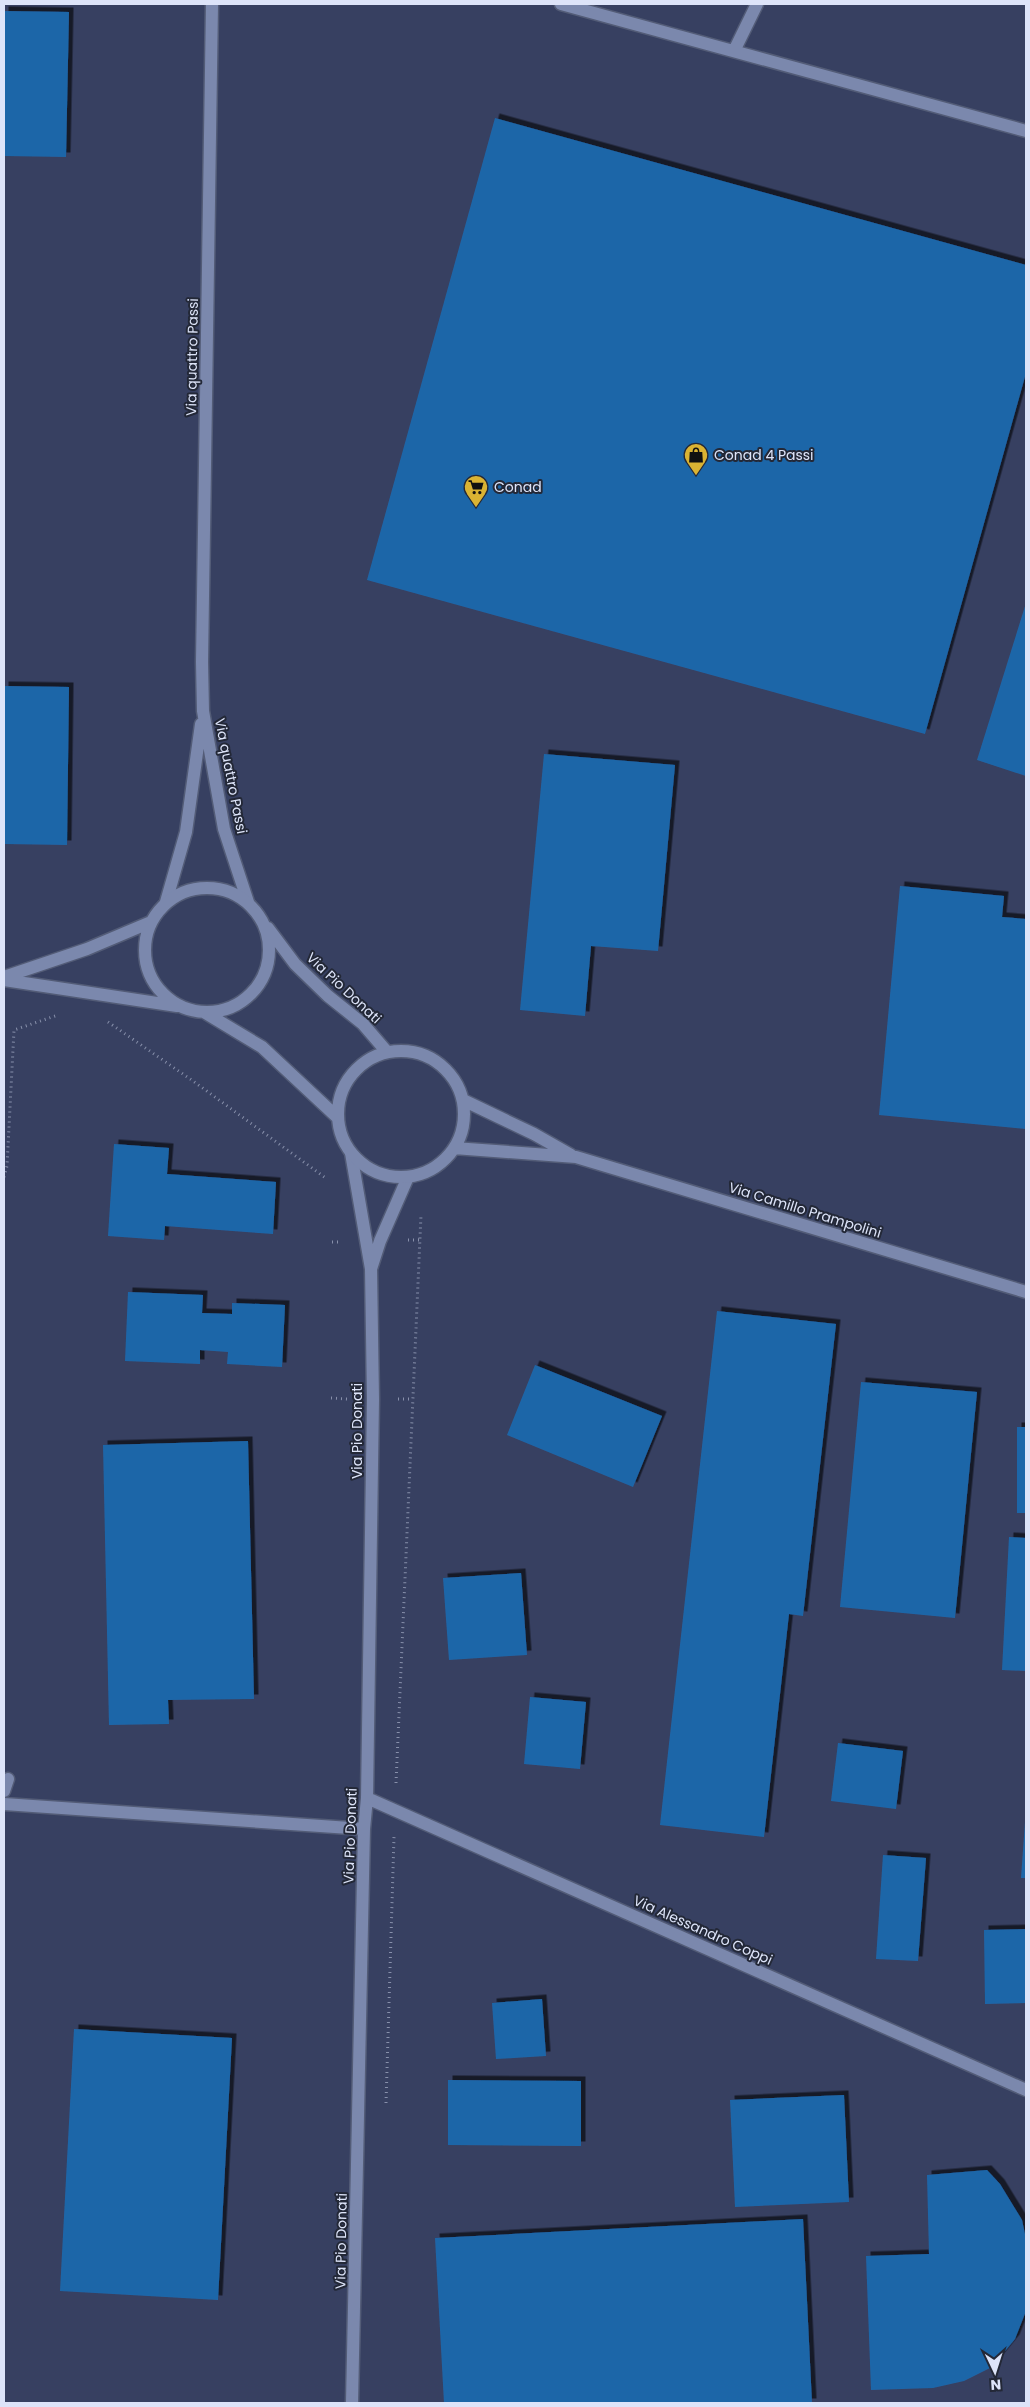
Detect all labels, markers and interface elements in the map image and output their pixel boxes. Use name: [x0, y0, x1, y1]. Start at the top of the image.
street label: Via quattro Passi: [181, 298, 203, 416]
shop icon: Conad 4 Passi: [683, 442, 709, 476]
place label: Conad 4 Passi: [714, 445, 814, 465]
supermarket icon: Conad: [463, 474, 489, 508]
place label: Conad: [494, 477, 542, 497]
street label: Via quattro Passi: [210, 716, 252, 836]
street label: Via Pio Donati: [302, 948, 386, 1028]
street label: Via Camillo Prampolini: [726, 1177, 884, 1243]
street label: Via Pio Donati: [347, 1383, 367, 1479]
street label: Via Pio Donati: [338, 1788, 362, 1884]
street label: Via Alessandro Coppi: [630, 1890, 776, 1970]
street label: Via Pio Donati: [330, 2193, 352, 2289]
north arrow: [970, 2347, 1020, 2397]
text: N: [990, 2375, 1002, 2395]

